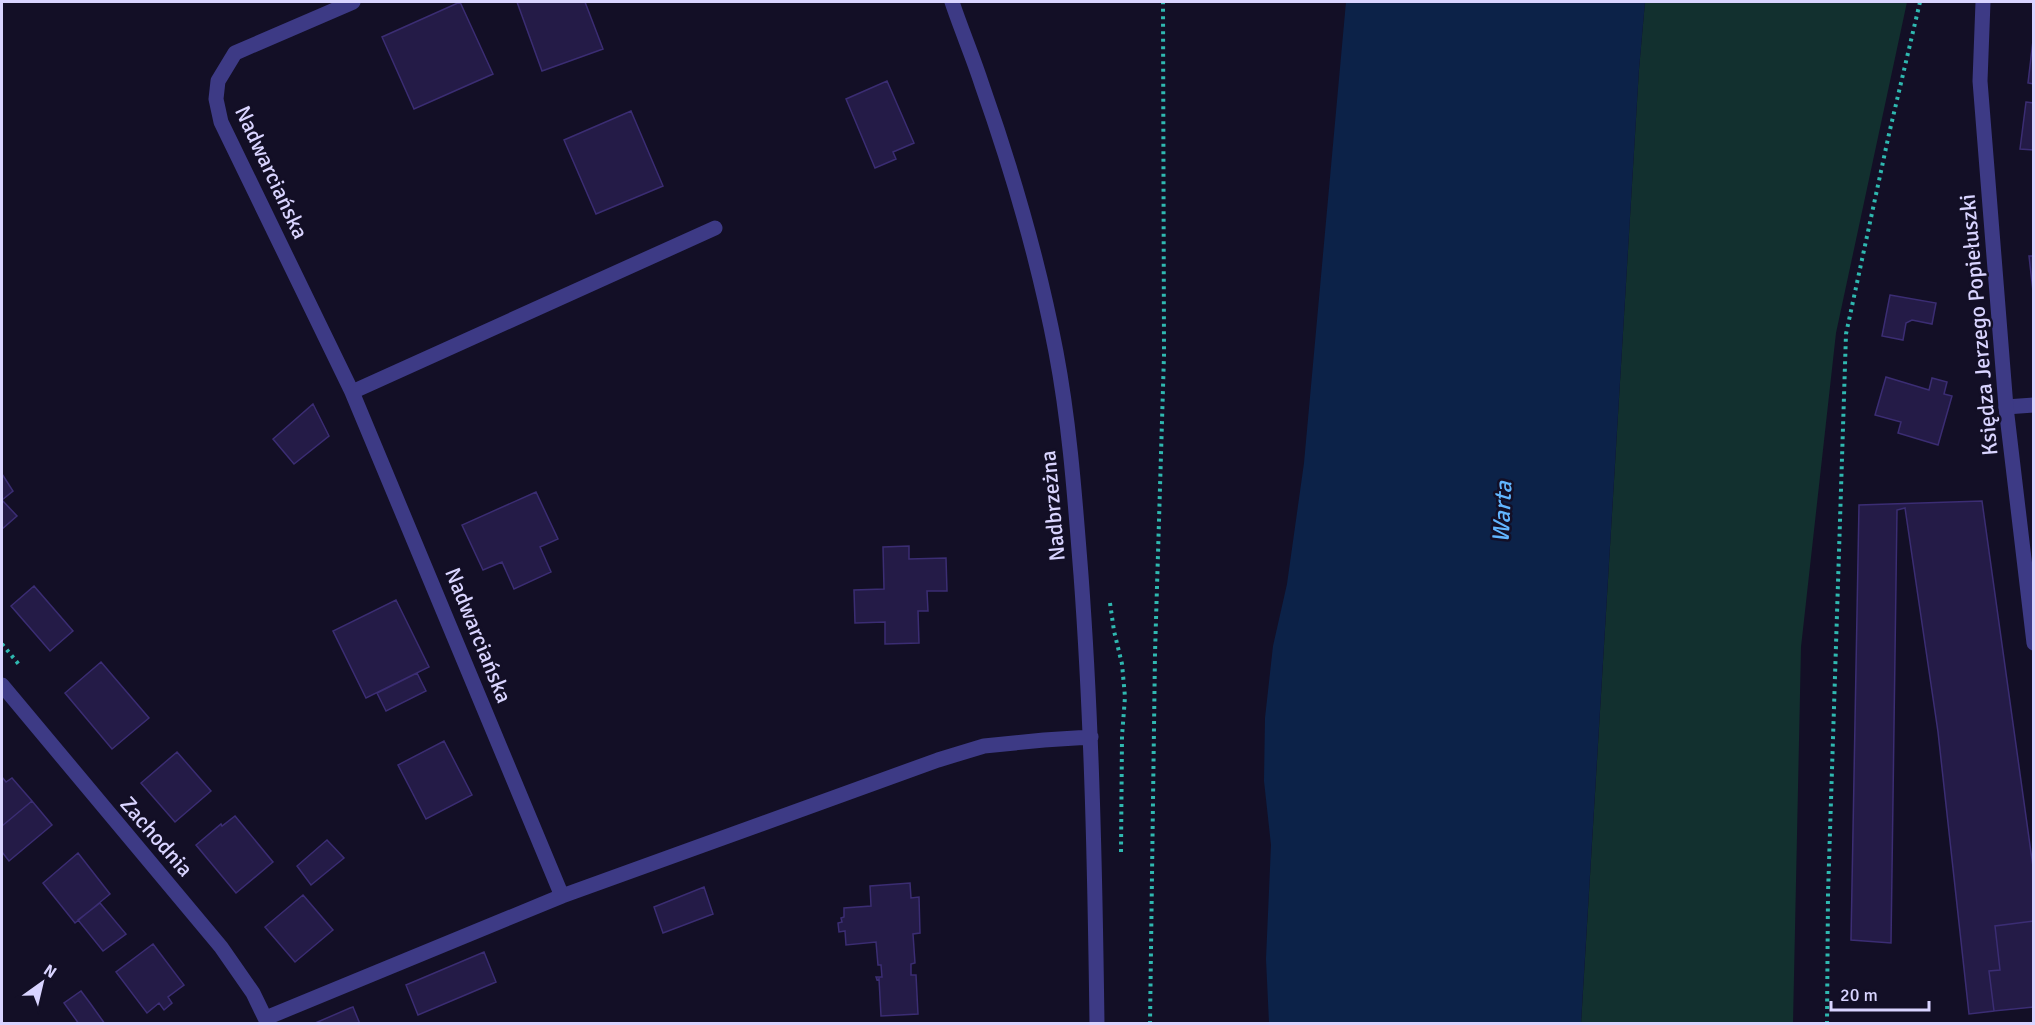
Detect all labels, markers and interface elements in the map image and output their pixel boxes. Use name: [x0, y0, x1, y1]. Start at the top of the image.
street label: Nadwarciańska: [229, 101, 314, 243]
street label: Księdza Jerzego Popiełuszki: [1954, 193, 2003, 457]
street label: Nadbrzeżna: [1034, 449, 1071, 562]
water label: Warta: [1485, 480, 1519, 544]
street label: Nadwarciańska: [439, 564, 518, 707]
street label: Zachodnia: [114, 791, 199, 882]
north arrow: [12, 953, 72, 1013]
text: N: [40, 960, 60, 983]
scale bar: [1831, 974, 1928, 1012]
text: 20 m: [1840, 984, 1878, 1006]

